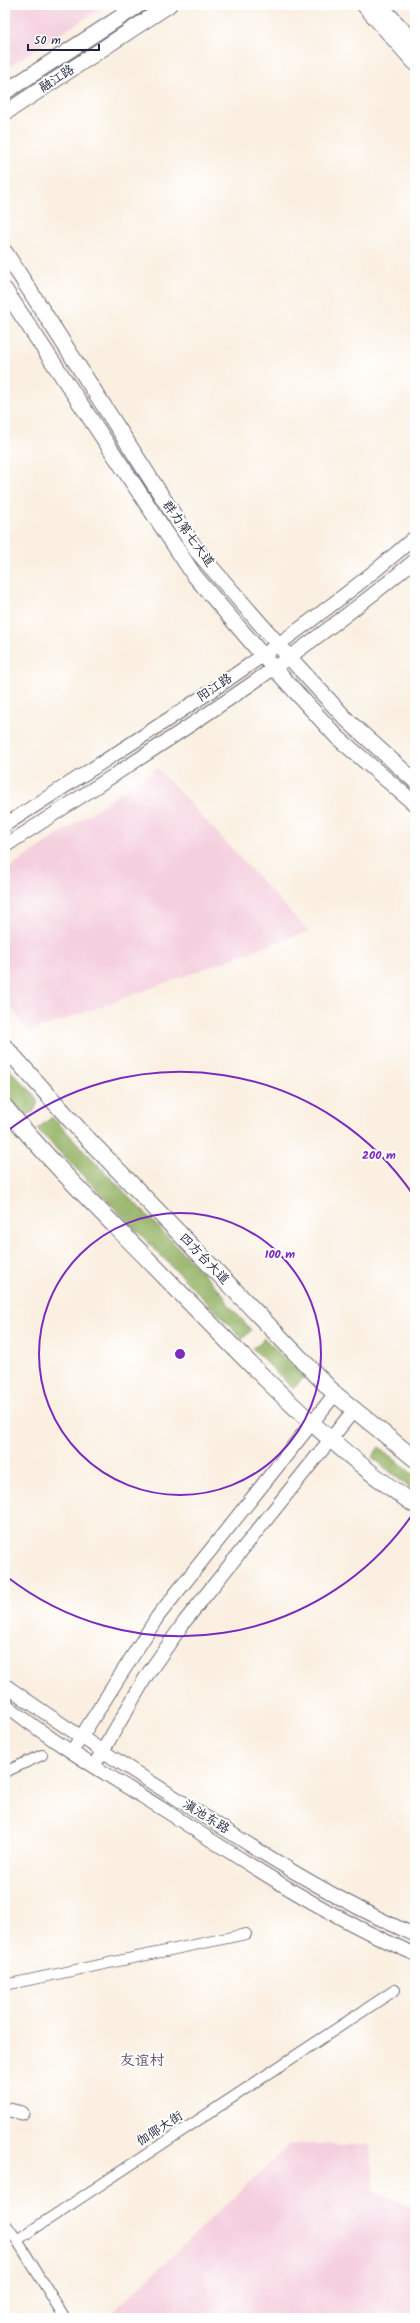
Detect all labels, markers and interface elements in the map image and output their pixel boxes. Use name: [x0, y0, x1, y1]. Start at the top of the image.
scale bar: [28, 26, 99, 52]
text: 50 m: [34, 31, 61, 50]
street label: 融江路: [35, 60, 79, 98]
street label: 群力第七大道: [157, 496, 219, 572]
street label: 阳江路: [193, 668, 237, 708]
text: 200 m: [362, 1146, 396, 1165]
street label: 四方台大道: [174, 1228, 234, 1290]
text: 100 m: [265, 1245, 295, 1264]
centre of rings: [173, 1347, 187, 1361]
street label: 滇池东路: [178, 1794, 234, 1840]
district label: 友谊村: [119, 2049, 165, 2073]
street label: 伽倻大街: [132, 2106, 188, 2152]

